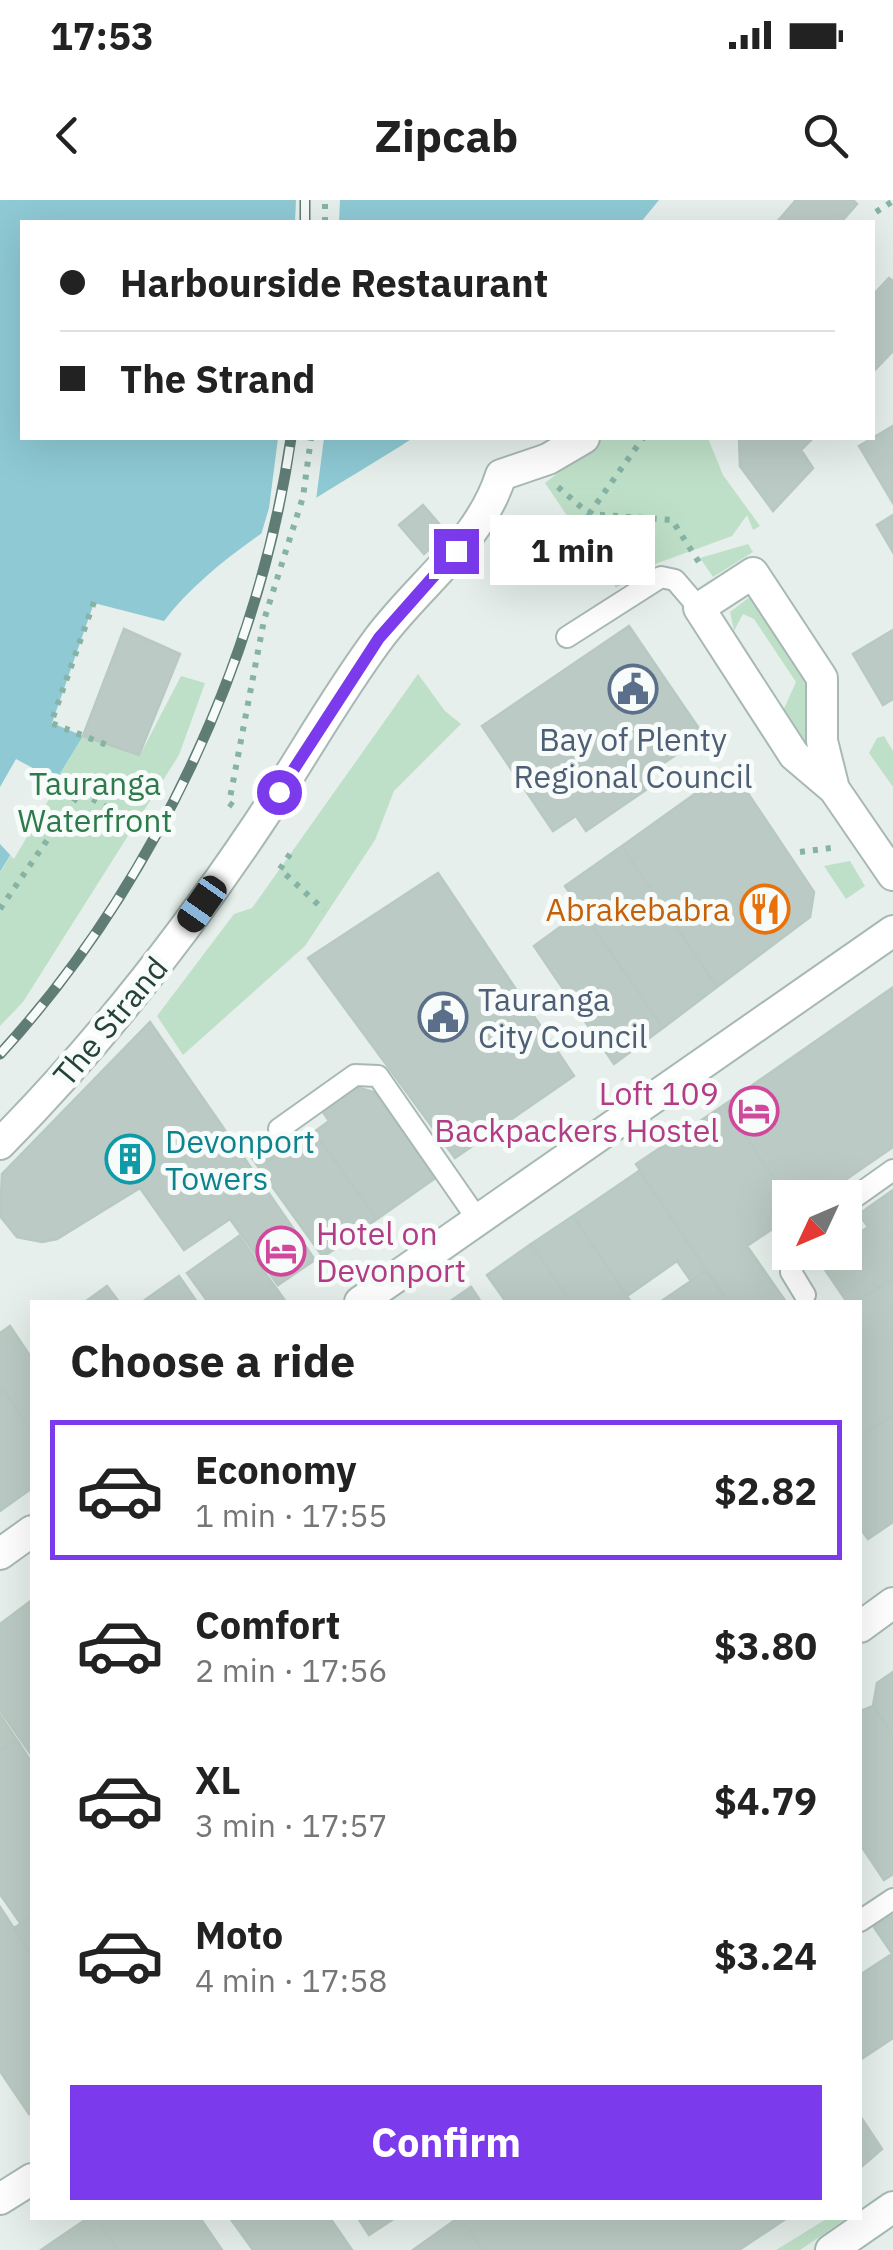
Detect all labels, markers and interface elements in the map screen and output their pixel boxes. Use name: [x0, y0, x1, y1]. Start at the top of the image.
text: 17:53: [50, 11, 154, 60]
text: Zipcab: [375, 106, 518, 164]
icon: back: [40, 108, 95, 163]
icon: search: [798, 108, 853, 163]
text: Harbourside Restaurant: [120, 258, 548, 307]
text: The Strand: [120, 354, 315, 403]
callout: 1 min: [491, 516, 656, 586]
route end: [434, 529, 479, 574]
text: 1 min: [531, 529, 614, 571]
public building icon: Bay of Plenty Regional Council: [607, 663, 659, 715]
place label: Bay of Plenty Regional Council: [514, 718, 752, 797]
park label: Tauranga Waterfront: [17, 762, 173, 841]
route start: [257, 770, 302, 815]
car: [173, 871, 231, 937]
restaurant icon: Abrakebabra: [739, 883, 791, 935]
place label: Abrakebabra: [545, 888, 730, 930]
street label: The Strand: [43, 947, 177, 1095]
place label: Tauranga City Council: [478, 978, 648, 1057]
public building icon: Tauranga City Council: [417, 991, 469, 1043]
place label: Loft 109 Backpackers Hostel: [434, 1072, 719, 1151]
hotel icon: Loft 109 Backpackers Hostel: [728, 1085, 780, 1137]
place label: Devonport Towers: [165, 1120, 315, 1199]
building icon: Devonport Towers: [104, 1133, 156, 1185]
north arrow: [772, 1180, 862, 1270]
map controls: [772, 1180, 862, 1270]
place label: Hotel on Devonport: [316, 1212, 466, 1291]
hotel icon: Hotel on Devonport: [255, 1225, 307, 1277]
text: Choose a ride: [70, 1331, 355, 1389]
icon: car: [75, 1445, 165, 1535]
text: Economy: [195, 1445, 357, 1494]
text: $2.82: [714, 1466, 817, 1515]
text: 1 min · 17:55: [195, 1494, 388, 1536]
icon: car: [75, 1600, 165, 1690]
text: Comfort: [195, 1600, 340, 1649]
text: $3.80: [714, 1621, 817, 1670]
text: 2 min · 17:56: [195, 1649, 388, 1691]
icon: car: [75, 1755, 165, 1845]
text: XL: [195, 1755, 241, 1804]
text: $4.79: [714, 1776, 817, 1825]
text: 3 min · 17:57: [195, 1804, 388, 1846]
icon: car: [75, 1910, 165, 2000]
text: Moto: [195, 1910, 283, 1959]
text: $3.24: [714, 1931, 817, 1980]
text: 4 min · 17:58: [195, 1959, 388, 2001]
button: Confirm: [70, 2085, 822, 2200]

